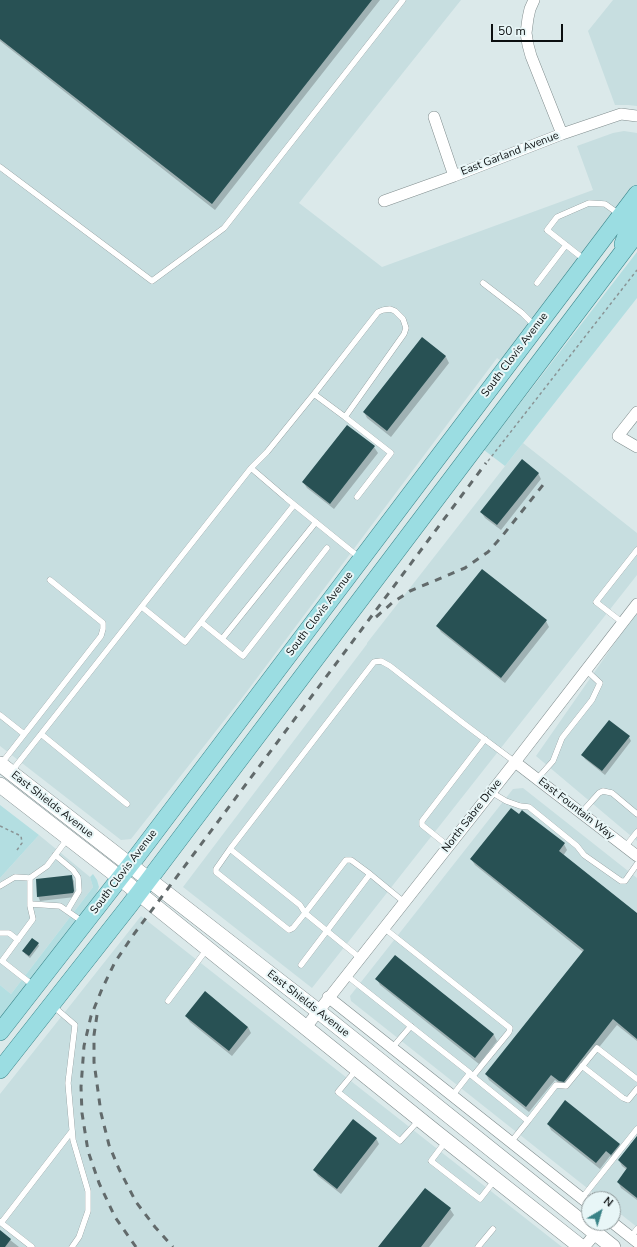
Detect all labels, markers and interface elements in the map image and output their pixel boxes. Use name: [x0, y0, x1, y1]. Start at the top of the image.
scale bar: [493, 16, 565, 42]
text: 50 m: [498, 23, 526, 39]
street label: East Garland Avenue: [459, 129, 561, 179]
street label: South Clovis Avenue: [479, 310, 551, 400]
street label: South Clovis Avenue: [284, 569, 356, 659]
street label: East Shields Avenue: [8, 769, 96, 841]
street label: East Fountain Way: [535, 775, 617, 843]
street label: North Sabre Drive: [439, 777, 505, 855]
street label: South Clovis Avenue: [88, 827, 160, 917]
street label: East Shields Avenue: [264, 968, 352, 1040]
north arrow: [581, 1191, 621, 1231]
text: N: [600, 1193, 616, 1210]

